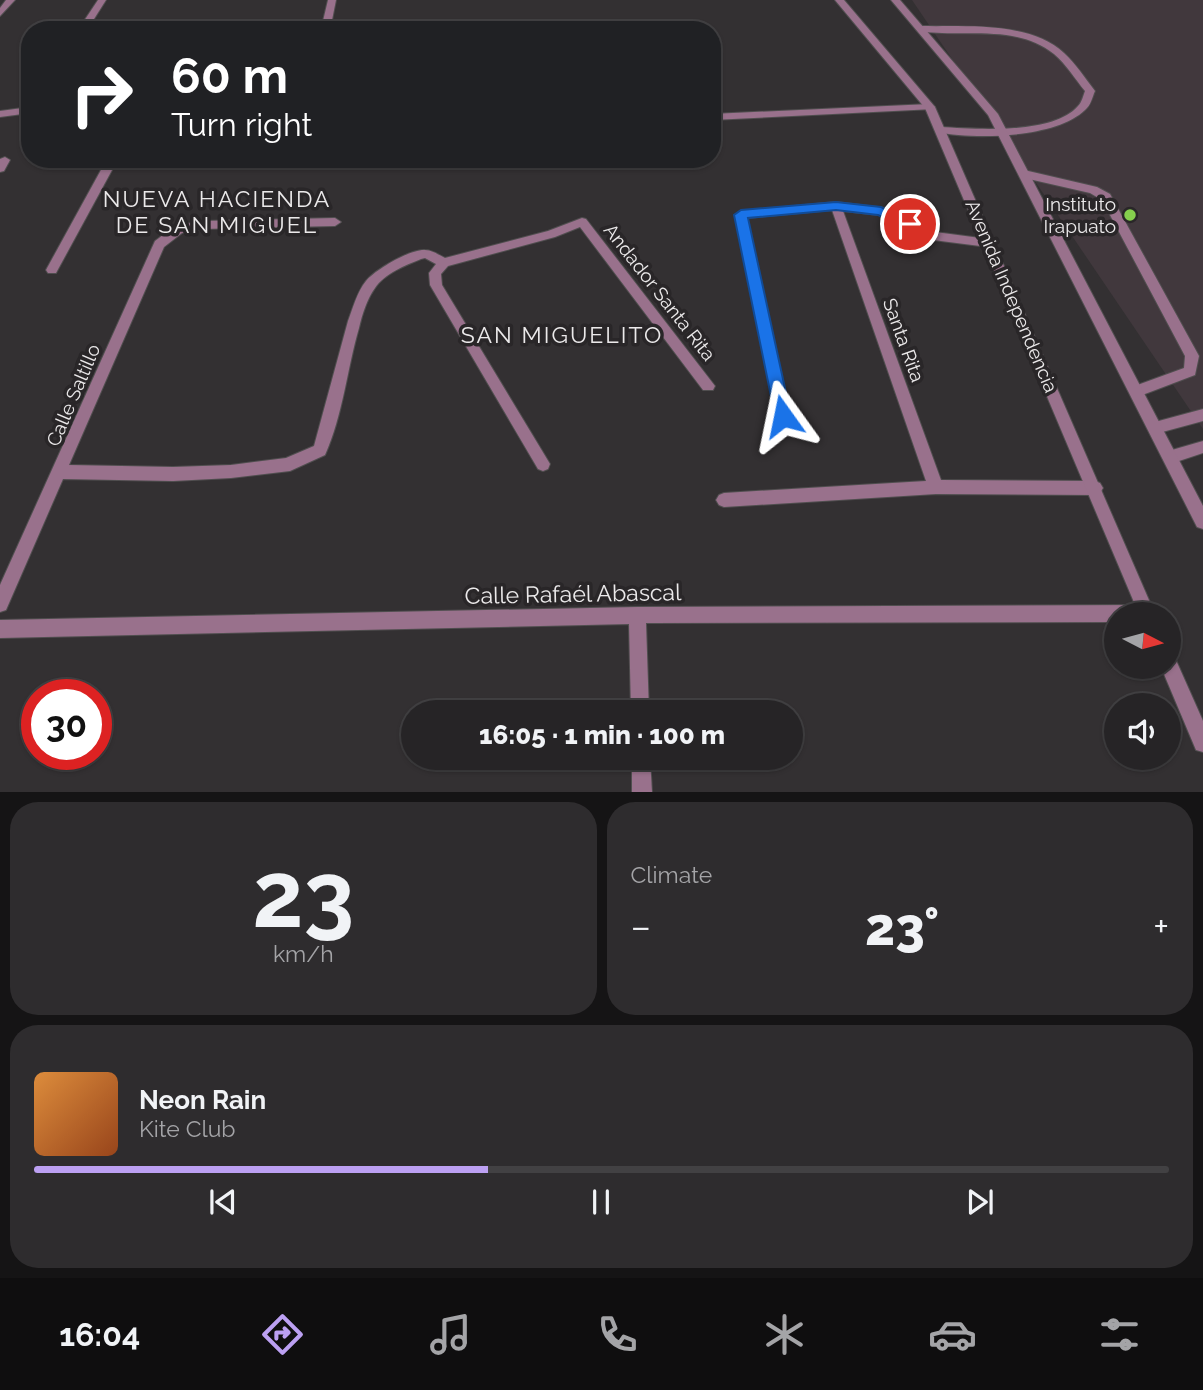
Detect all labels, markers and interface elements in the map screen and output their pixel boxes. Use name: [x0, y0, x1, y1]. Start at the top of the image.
text: 60 m: [171, 47, 288, 104]
icon: right: [56, 49, 147, 140]
text: Turn right: [171, 106, 312, 143]
district label: NUEVA HACIENDA DE SAN MIGUEL: [103, 185, 331, 238]
place label: Instituto Irapuato: [1044, 193, 1116, 237]
pin: [880, 194, 940, 254]
street label: Avenida Independencia: [961, 196, 1063, 396]
icon: arrive: [891, 205, 929, 243]
marker: Instituto Irapuato: [1122, 207, 1138, 223]
street label: Andador Santa Rita: [600, 219, 720, 365]
street label: Santa Rita: [879, 295, 929, 385]
district label: SAN MIGUELITO: [461, 321, 663, 348]
street label: Calle Saltillo: [42, 341, 104, 449]
position arrow: [746, 379, 820, 453]
street label: Calle Rafaél Abascal: [464, 578, 682, 609]
north arrow: [1104, 602, 1181, 679]
map controls: [1104, 602, 1181, 770]
speed limit sign: 30: [21, 679, 112, 770]
button: sound: [1104, 693, 1181, 770]
text: 16:05 · 1 min · 100 m: [479, 720, 725, 750]
text: 23: [252, 841, 354, 948]
text: Climate: [631, 861, 712, 888]
text: 23°: [865, 896, 939, 957]
text: −: [631, 904, 651, 949]
text: +: [1153, 904, 1169, 949]
text: km/h: [273, 940, 334, 967]
text: Neon Rain: [139, 1085, 266, 1115]
text: Kite Club: [139, 1115, 236, 1142]
icon: previous: [204, 1183, 242, 1221]
icon: pause: [582, 1183, 620, 1221]
icon: next: [961, 1183, 999, 1221]
icon: directions: [258, 1310, 307, 1359]
icon: music: [426, 1310, 475, 1359]
icon: phone: [593, 1310, 642, 1359]
icon: climate: [760, 1310, 809, 1359]
icon: car: [928, 1310, 977, 1359]
icon: filters: [1095, 1310, 1144, 1359]
text: 16:04: [59, 1316, 140, 1353]

